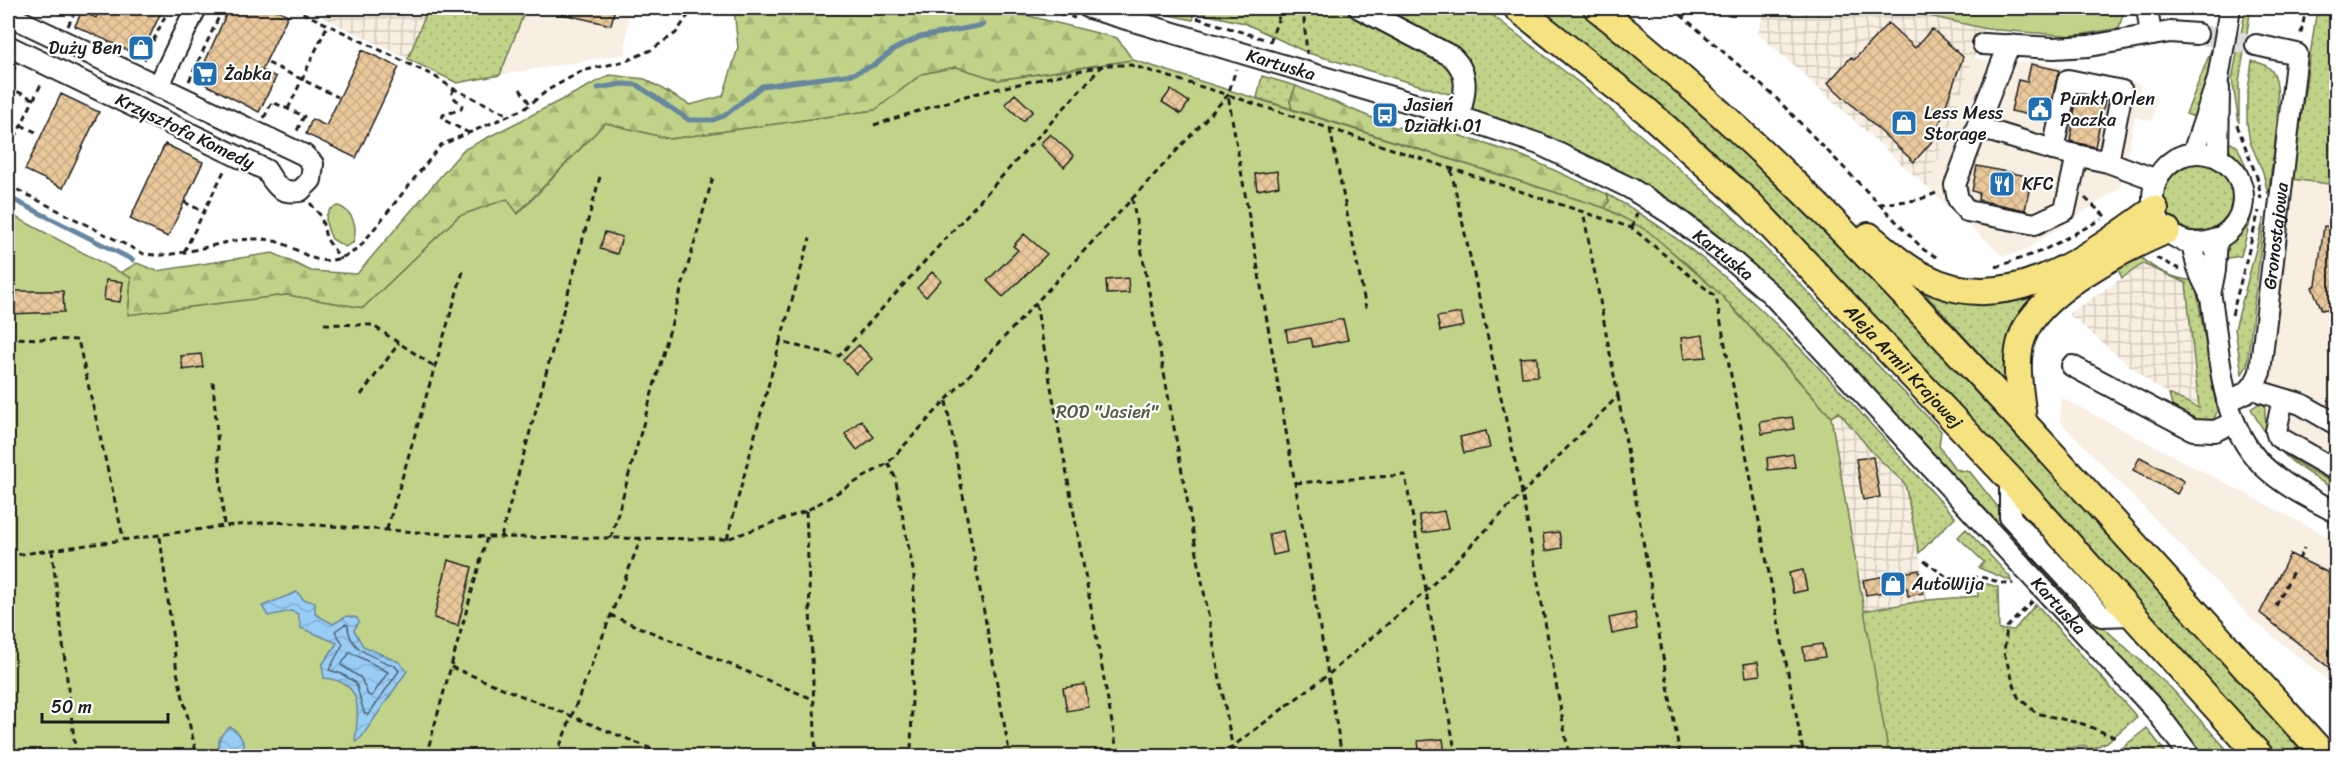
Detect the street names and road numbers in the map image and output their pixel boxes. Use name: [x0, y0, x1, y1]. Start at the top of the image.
street label: Kartuska: [1242, 39, 1319, 90]
street label: Krzysztofa Komedy: [110, 83, 261, 179]
street label: Gronostajowa: [2254, 180, 2298, 291]
street label: Kartuska: [1686, 220, 1761, 289]
street label: Aleja Armii Krajowej: [1835, 296, 1971, 436]
street label: Kartuska: [2023, 569, 2095, 643]

